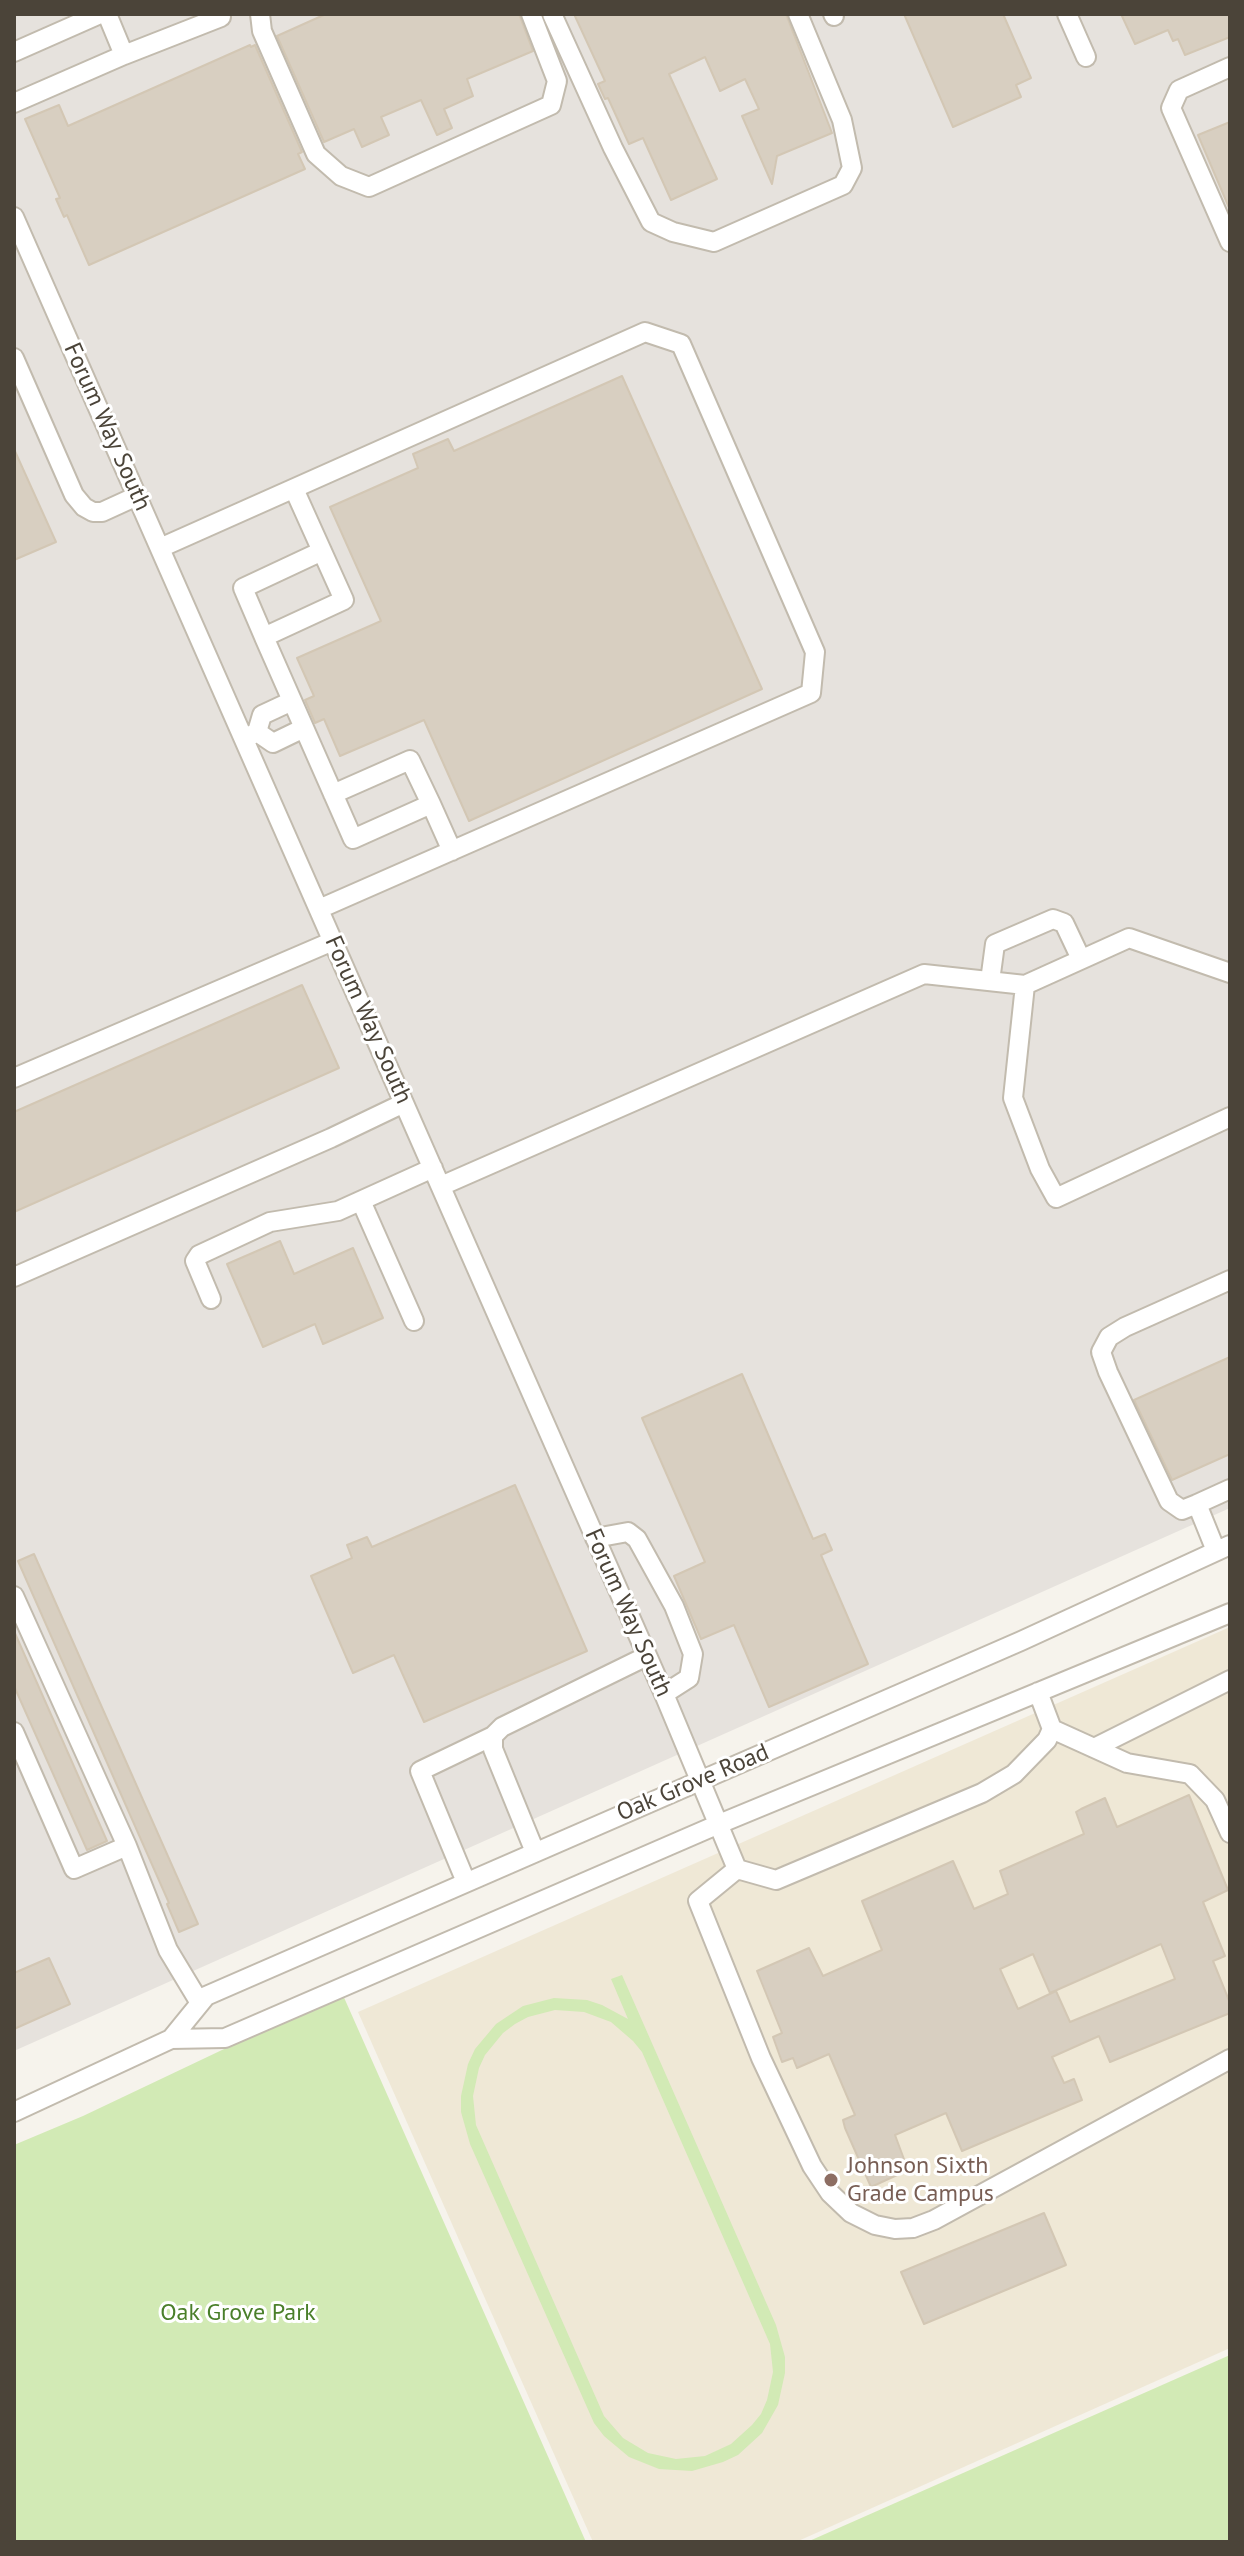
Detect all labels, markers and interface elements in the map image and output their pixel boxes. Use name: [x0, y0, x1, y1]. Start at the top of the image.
street label: Forum Way South: [57, 339, 157, 515]
street label: Forum Way South: [318, 932, 418, 1108]
street label: Forum Way South: [578, 1525, 678, 1701]
street label: Oak Grove Road: [613, 1738, 773, 1828]
place label: Johnson Sixth Grade Campus: [847, 2152, 994, 2208]
marker: Johnson Sixth Grade Campus: [822, 2171, 840, 2189]
park label: Oak Grove Park: [160, 2299, 316, 2327]

